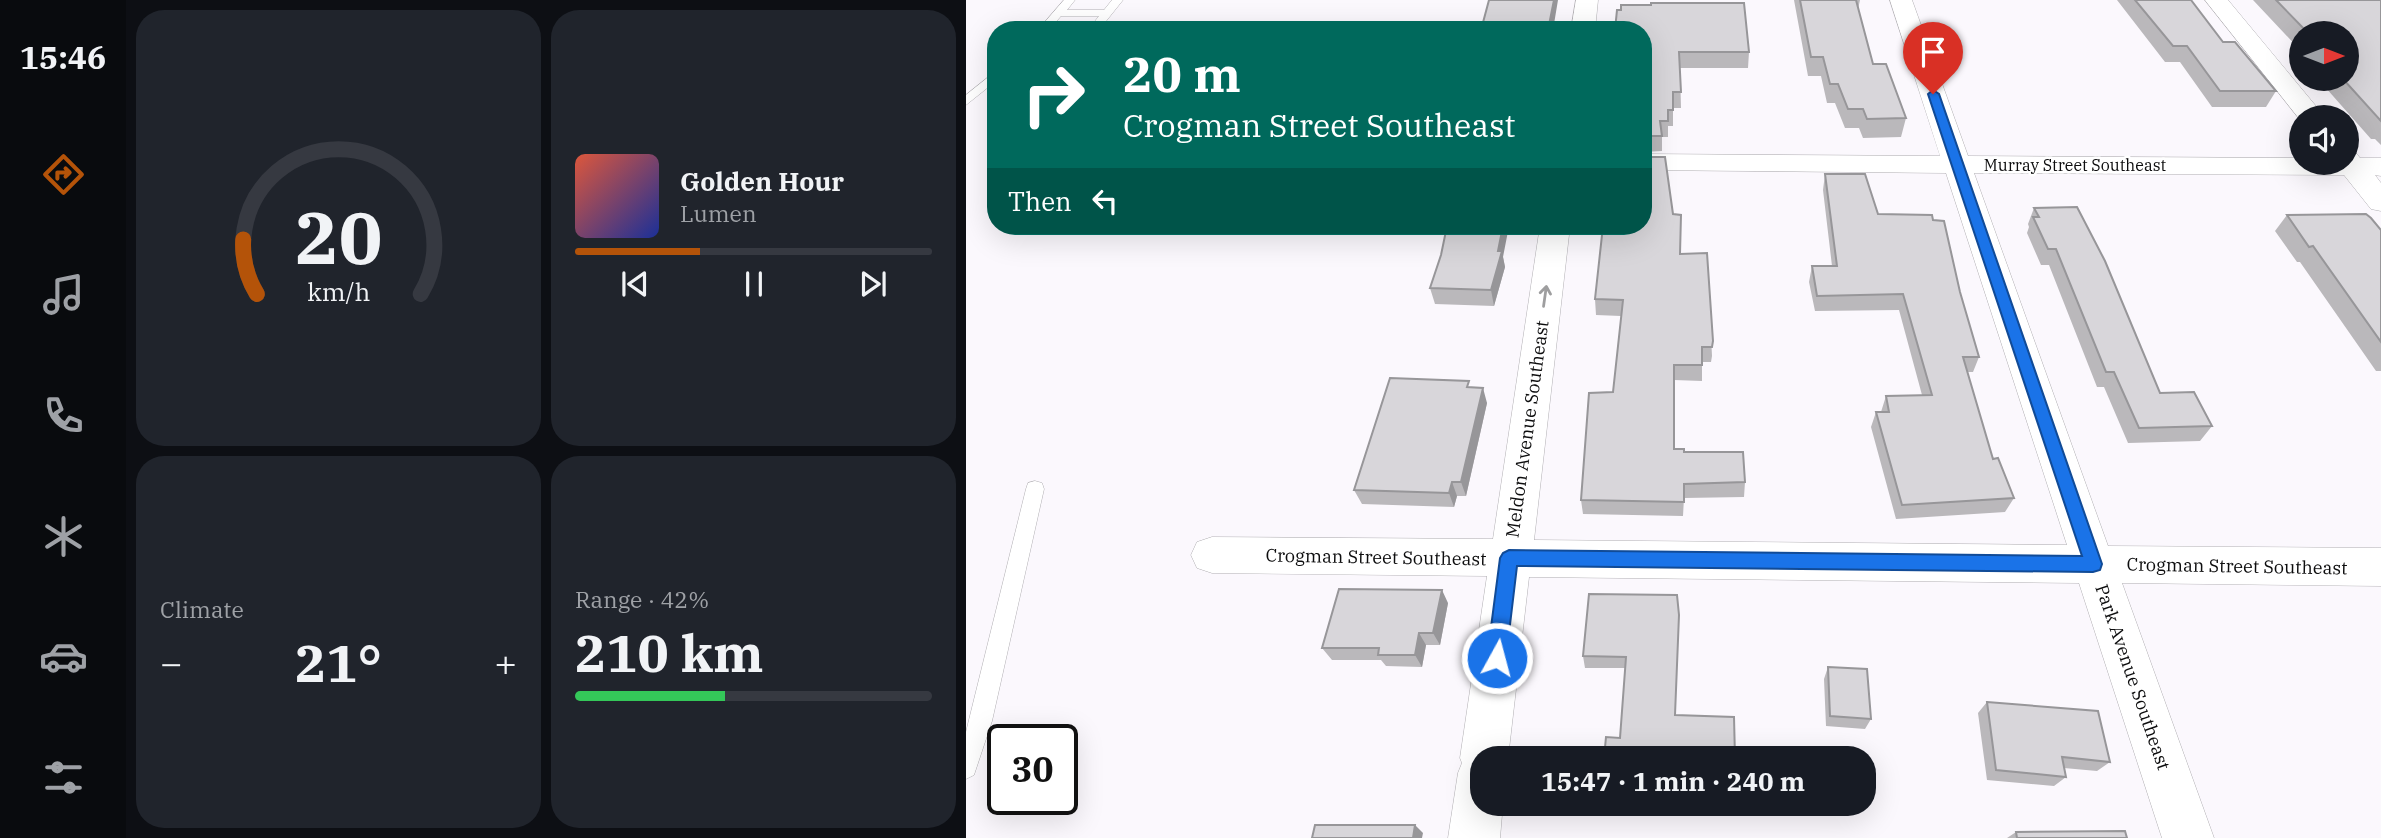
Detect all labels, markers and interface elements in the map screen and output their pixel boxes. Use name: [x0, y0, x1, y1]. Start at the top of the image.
north arrow: [2289, 21, 2359, 91]
map controls: [2289, 21, 2359, 175]
pin: [1903, 22, 1963, 94]
icon: arrive: [1914, 33, 1952, 71]
text: 15:46: [20, 36, 106, 78]
text: 20 m: [1123, 42, 1241, 105]
icon: right: [1008, 49, 1099, 140]
text: Crogman Street Southeast: [1123, 104, 1516, 146]
button: sound: [2289, 105, 2359, 175]
icon: directions: [39, 150, 88, 199]
street label: Murray Street Southeast: [1984, 155, 2167, 175]
text: Golden Hour: [680, 164, 844, 198]
icon: left: [1086, 182, 1124, 220]
text: Then: [1008, 184, 1072, 218]
text: 20: [295, 190, 382, 285]
text: Lumen: [680, 198, 757, 228]
icon: previous: [616, 265, 654, 303]
icon: pause: [735, 265, 773, 303]
icon: next: [854, 265, 892, 303]
icon: music: [39, 270, 88, 319]
text: km/h: [307, 275, 370, 308]
one-way arrow: [1539, 286, 1552, 308]
street label: Meldon Avenue Southeast: [1500, 319, 1554, 539]
icon: phone: [39, 391, 88, 440]
icon: climate: [39, 512, 88, 561]
street label: Crogman Street Southeast: [1265, 544, 1487, 570]
street label: Crogman Street Southeast: [2126, 553, 2348, 579]
street label: Park Avenue Southeast: [2090, 581, 2176, 773]
text: Range · 42%: [575, 584, 709, 614]
text: Climate: [160, 594, 244, 624]
text: 210 km: [575, 619, 764, 686]
position arrow: [1460, 621, 1534, 695]
text: 21°: [295, 629, 382, 696]
icon: car: [39, 632, 88, 681]
text: −: [160, 638, 183, 687]
text: +: [494, 638, 517, 687]
speed limit sign: 30: [987, 724, 1078, 815]
icon: filters: [39, 753, 88, 802]
text: 15:47 · 1 min · 240 m: [1541, 764, 1805, 798]

